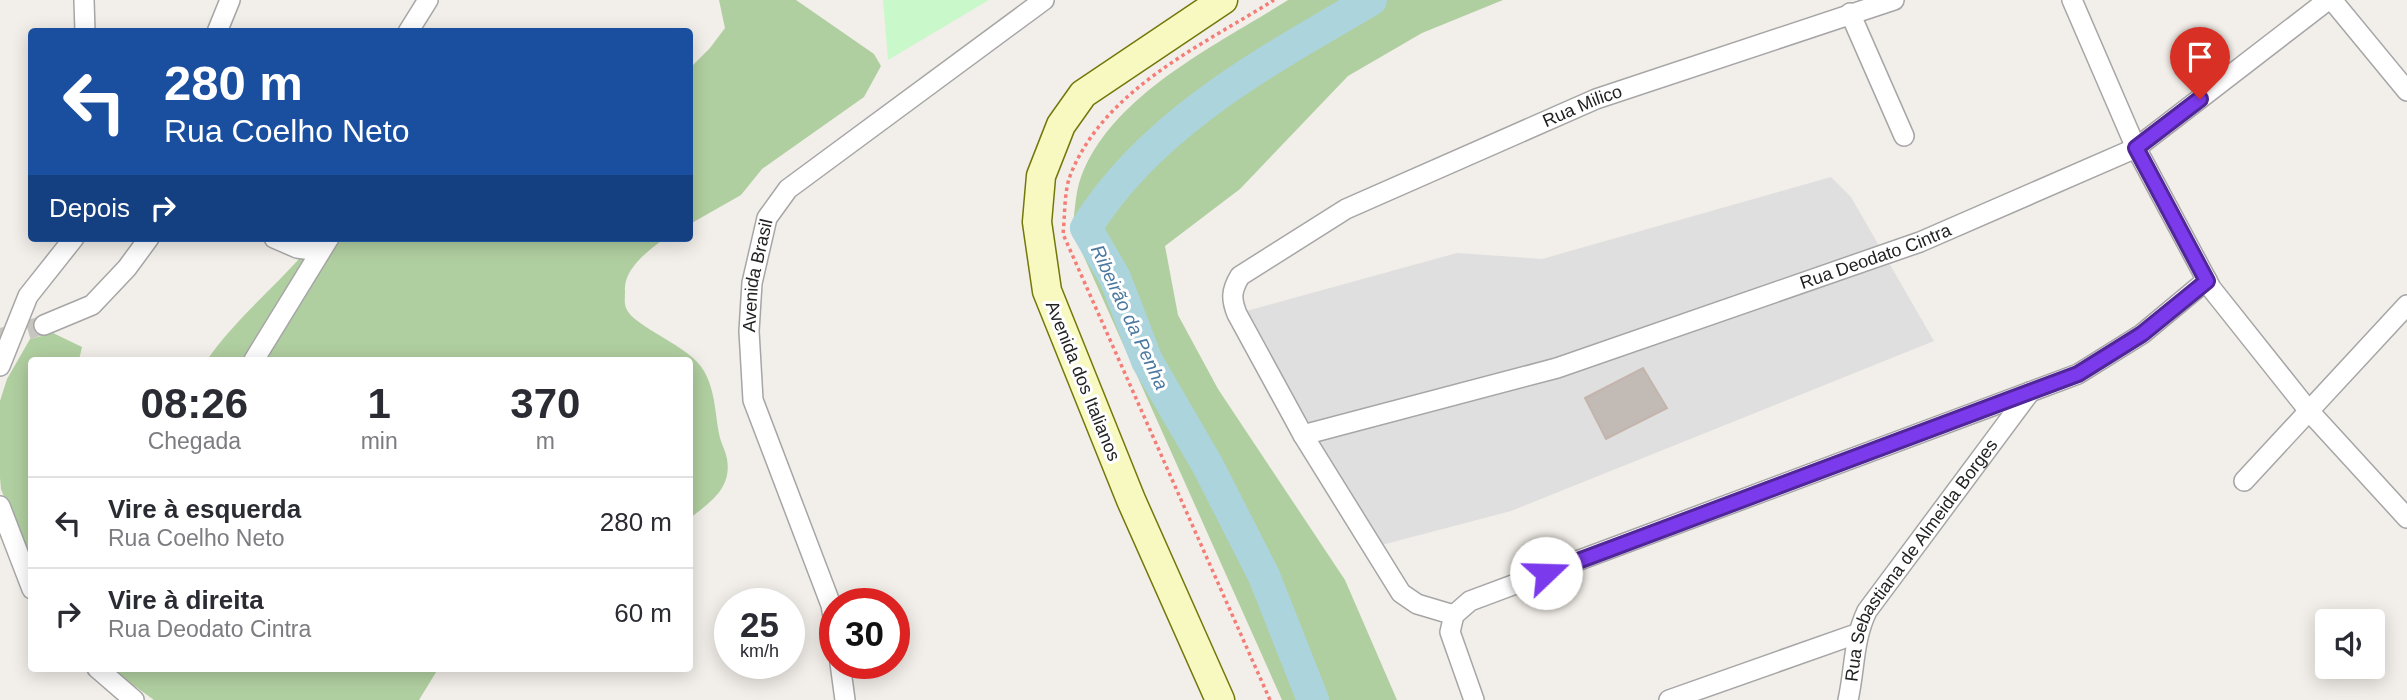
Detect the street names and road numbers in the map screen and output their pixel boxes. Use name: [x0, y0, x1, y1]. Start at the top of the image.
street label: Rua Milico: [1539, 81, 1625, 131]
street label: Avenida Brasil: [739, 217, 776, 333]
street label: Rua Deodato Cintra: [1797, 219, 1955, 293]
street label: Avenida dos Italianos: [1042, 298, 1124, 464]
street label: Rua Sebastiana de Almeida Borges: [1841, 435, 2002, 683]

